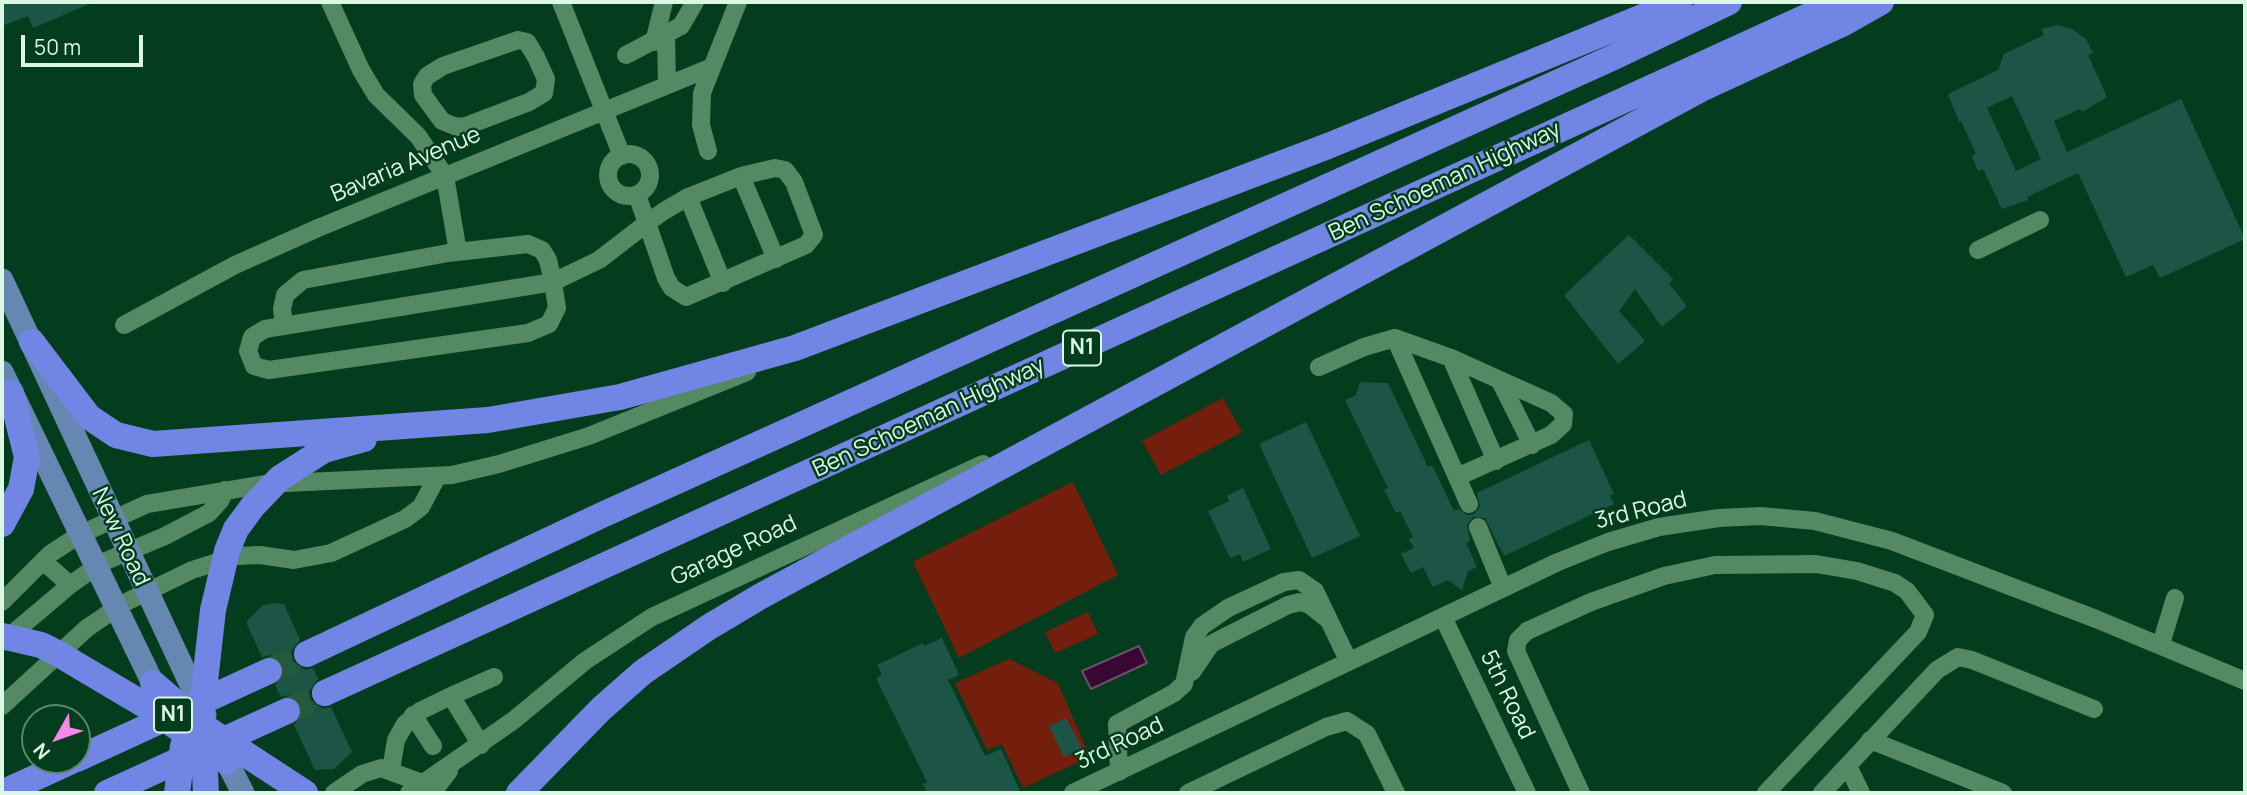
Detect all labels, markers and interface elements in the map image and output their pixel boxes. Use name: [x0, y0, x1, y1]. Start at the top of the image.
scale bar: [24, 21, 147, 65]
text: 50 m: [34, 33, 81, 61]
street label: Ben Schoeman Highway: [1325, 116, 1565, 248]
street label: Bavaria Avenue: [327, 121, 485, 209]
road number: N1: [1063, 330, 1101, 366]
street label: Ben Schoeman Highway: [809, 352, 1049, 484]
street label: New Road: [85, 483, 155, 591]
street label: 3rd Road: [1592, 486, 1690, 536]
street label: Garage Road: [667, 510, 801, 592]
street label: 5th Road: [1474, 646, 1540, 744]
road number: N1: [154, 698, 192, 732]
north arrow: [21, 704, 91, 774]
street label: 3rd Road: [1072, 712, 1168, 776]
text: N: [27, 738, 56, 765]

